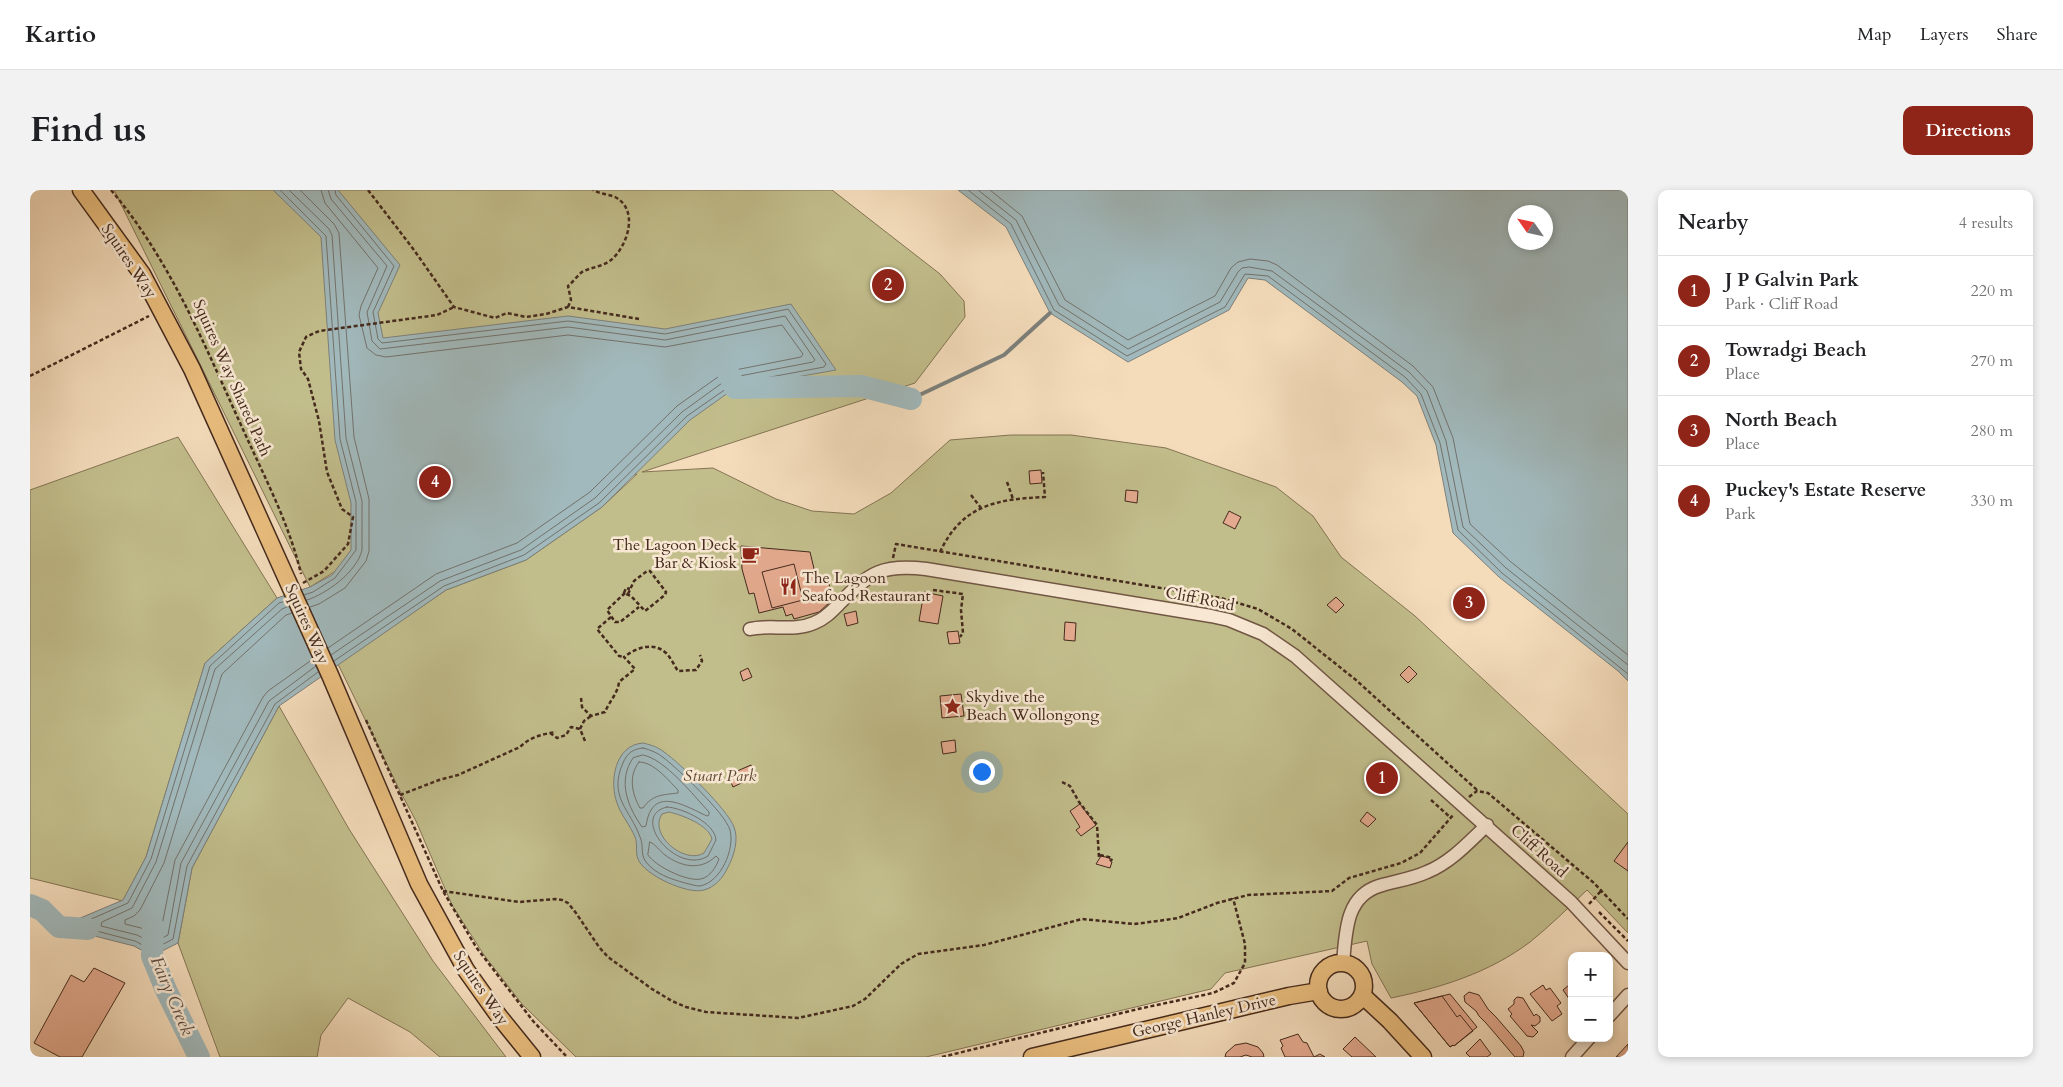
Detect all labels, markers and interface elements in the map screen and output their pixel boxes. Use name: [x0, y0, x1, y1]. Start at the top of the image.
text: Kartio: [25, 18, 96, 51]
text: Map: [1857, 22, 1892, 47]
text: Layers: [1920, 22, 1969, 47]
text: Share: [1997, 22, 2038, 47]
text: Find us: [30, 106, 146, 154]
button: Directions: [1903, 106, 2033, 155]
north arrow: [1508, 205, 1553, 250]
text: Nearby: [1678, 208, 1749, 237]
text: 4 results: [1959, 212, 2013, 234]
street label: Squires Way: [96, 219, 162, 303]
pin: 2: [872, 266, 904, 304]
text: J P Galvin Park: [1725, 267, 1859, 293]
text: 1: [1690, 280, 1698, 302]
text: 220 m: [1971, 280, 2013, 302]
text: Park · Cliff Road: [1725, 293, 1838, 315]
street label: Squires Way Shared Path: [187, 296, 277, 460]
text: Towradgi Beach: [1725, 337, 1867, 363]
text: 2: [1690, 350, 1698, 372]
text: 270 m: [1971, 350, 2013, 372]
text: Place: [1725, 363, 1760, 385]
text: North Beach: [1725, 407, 1837, 433]
text: 3: [1690, 420, 1698, 442]
text: 280 m: [1971, 420, 2013, 442]
text: Place: [1725, 433, 1760, 455]
pin: 4: [419, 463, 451, 501]
text: Puckey's Estate Reserve: [1725, 477, 1926, 503]
text: 4: [1690, 490, 1698, 512]
text: 330 m: [1971, 490, 2013, 512]
text: Park: [1725, 503, 1756, 525]
place label: The Lagoon Deck Bar & Kiosk: [613, 534, 737, 574]
cafe icon: The Lagoon Deck Bar & Kiosk: [741, 544, 761, 564]
place label: The Lagoon Seafood Restaurant: [802, 567, 931, 607]
restaurant icon: The Lagoon Seafood Restaurant: [778, 577, 798, 597]
street label: Squires Way: [280, 580, 335, 668]
street label: Cliff Road: [1164, 582, 1237, 617]
pin: 3: [1453, 584, 1485, 622]
place label: Skydive the Beach Wollongong: [966, 686, 1099, 726]
place icon: Skydive the Beach Wollongong: [942, 696, 962, 716]
your location: [969, 759, 995, 785]
pin: 1: [1366, 759, 1398, 797]
park label: Stuart Park: [684, 765, 756, 787]
street label: Cliff Road: [1506, 819, 1573, 883]
street label: Squires Way: [448, 946, 514, 1030]
water label: Fairy Creek: [144, 952, 200, 1040]
map controls: [1568, 952, 1613, 1042]
button: +: [1568, 952, 1613, 997]
street label: George Hanley Drive: [1130, 989, 1278, 1043]
button: −: [1568, 997, 1613, 1042]

